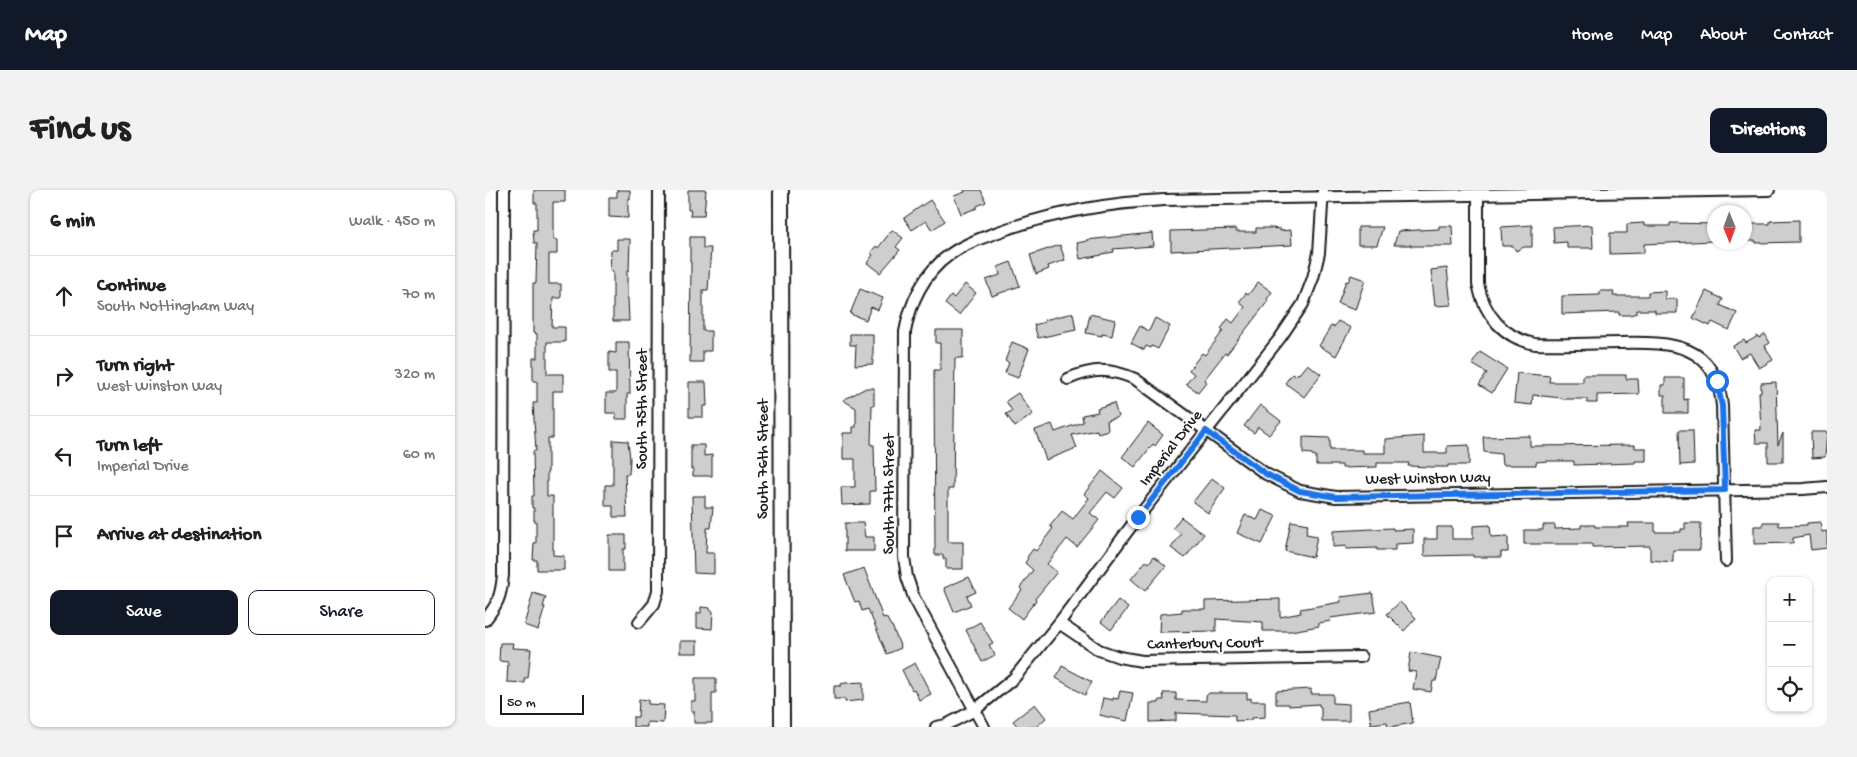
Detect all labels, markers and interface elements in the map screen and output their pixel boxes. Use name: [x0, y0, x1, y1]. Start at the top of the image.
text: Map: [25, 21, 67, 50]
text: Home: [1571, 25, 1613, 46]
text: Map: [1641, 25, 1672, 46]
text: About: [1700, 25, 1746, 46]
text: Contact: [1774, 25, 1832, 46]
button: Directions: [1710, 108, 1827, 153]
text: Find us: [30, 110, 130, 151]
north arrow: [1707, 205, 1752, 250]
text: 6 min: [50, 210, 95, 235]
text: Walk · 450 m: [349, 213, 435, 232]
text: Continue: [97, 275, 166, 298]
icon: ahead: [50, 282, 78, 310]
text: 70 m: [402, 286, 435, 305]
text: South Nottingham Way: [97, 298, 254, 317]
street label: South 75th Street: [634, 347, 653, 469]
text: Turn right: [97, 355, 173, 378]
icon: right: [50, 362, 78, 390]
text: 320 m: [395, 366, 435, 385]
route start: [1706, 370, 1729, 393]
text: West Winston Way: [97, 378, 222, 397]
street label: South 76th Street: [755, 397, 774, 519]
street label: Imperial Drive: [1136, 407, 1208, 491]
street label: South 77th Street: [881, 432, 900, 554]
text: Turn left: [97, 435, 161, 458]
icon: left: [50, 442, 78, 470]
text: 60 m: [403, 446, 435, 465]
text: Imperial Drive: [97, 458, 189, 477]
street label: West Winston Way: [1365, 469, 1491, 491]
route end: [1127, 506, 1150, 529]
icon: arrive: [50, 522, 78, 550]
text: Arrive at destination: [97, 524, 261, 547]
map controls: [1767, 577, 1812, 712]
button: +: [1767, 577, 1812, 622]
button: Save: [50, 590, 238, 635]
button: Share: [248, 590, 435, 635]
button: −: [1767, 622, 1812, 667]
street label: Canterbury Court: [1147, 634, 1264, 656]
button: locate: [1767, 667, 1812, 712]
scale bar: [500, 692, 584, 715]
text: 50 m: [507, 695, 536, 712]

